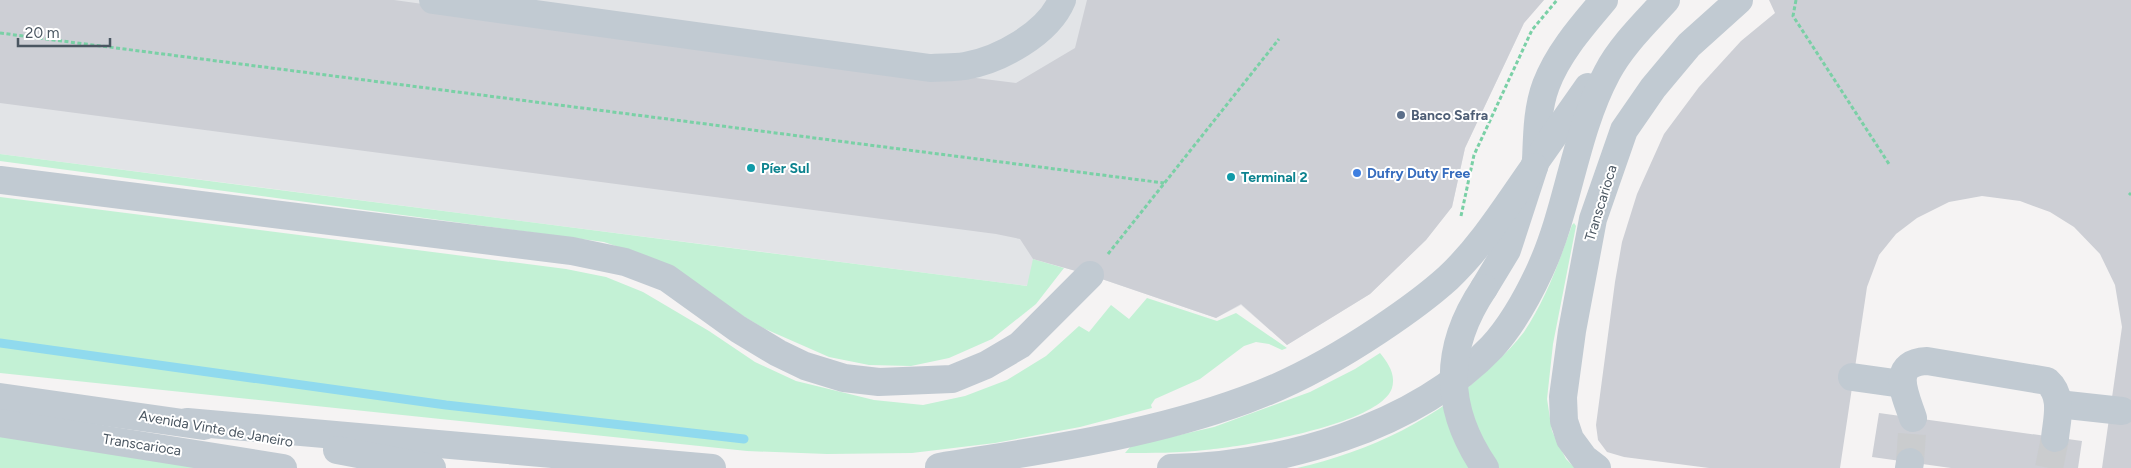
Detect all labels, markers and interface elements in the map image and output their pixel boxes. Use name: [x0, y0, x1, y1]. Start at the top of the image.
scale bar: [18, 15, 110, 47]
text: 20 m: [25, 24, 59, 42]
place label: Banco Safra: [1411, 107, 1488, 124]
marker: Banco Safra: [1395, 109, 1407, 121]
place label: Píer Sul: [761, 160, 809, 177]
marker: Píer Sul: [745, 162, 757, 174]
street label: Transcarioca: [1581, 163, 1621, 243]
place label: Dufry Duty Free: [1367, 165, 1470, 182]
marker: Dufry Duty Free: [1351, 167, 1363, 179]
place label: Terminal 2: [1241, 169, 1308, 186]
marker: Terminal 2: [1225, 171, 1237, 183]
street label: Avenida Vinte de Janeiro: [138, 407, 294, 451]
street label: Transcarioca: [102, 430, 182, 460]

